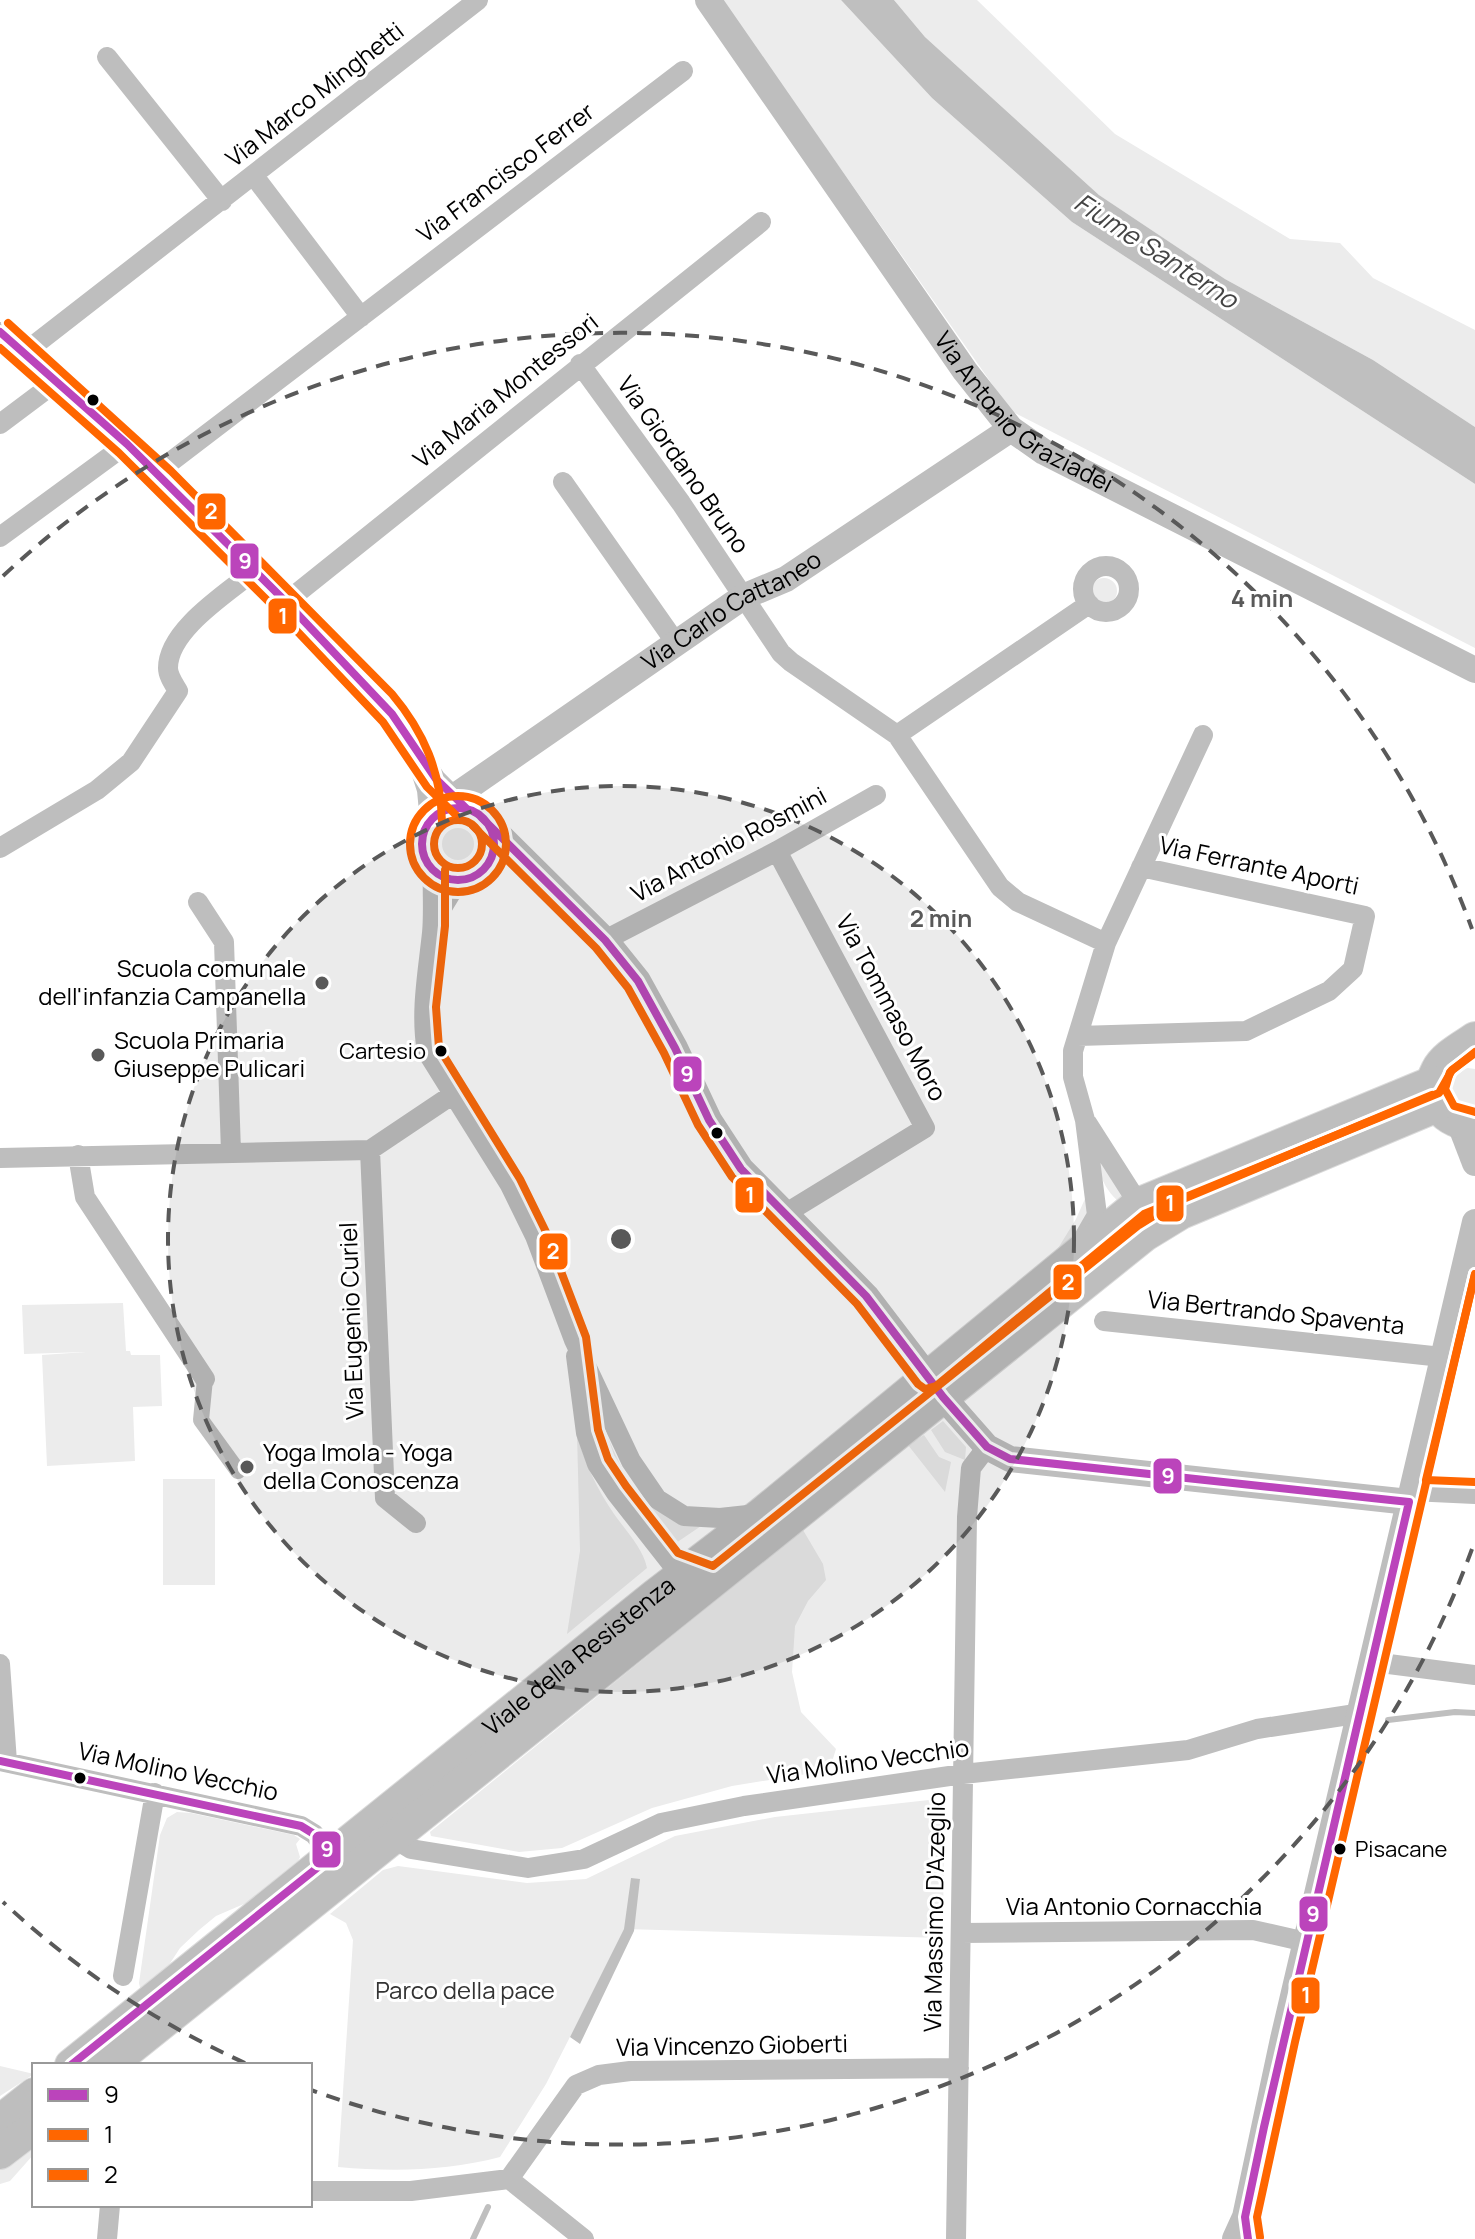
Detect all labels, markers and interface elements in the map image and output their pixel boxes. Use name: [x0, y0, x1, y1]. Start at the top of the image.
street label: Via Marco Minghetti: [218, 14, 410, 174]
street label: Via Francisco Ferrer: [410, 94, 601, 249]
water label: Fiume Santerno: [1068, 184, 1247, 317]
street label: Via Maria Montessori: [406, 305, 604, 475]
street label: Via Antonio Graziadei: [928, 325, 1119, 499]
street label: Via Giordano Bruno: [611, 369, 758, 559]
unlabelled marker: [85, 392, 101, 408]
line badge: 2: [196, 492, 227, 531]
text: 2: [204, 496, 218, 526]
line badge: 9: [229, 542, 260, 580]
street label: Via Carlo Cattaneo: [635, 542, 827, 677]
text: 9: [238, 546, 252, 576]
text: 4 min: [1231, 581, 1293, 614]
line badge: 1: [267, 597, 298, 635]
text: 1: [278, 601, 288, 631]
street label: Via Antonio Rosmini: [625, 778, 832, 909]
street label: Via Ferrante Aporti: [1156, 827, 1362, 902]
text: 2 min: [910, 901, 972, 934]
street label: Via Tommaso Moro: [829, 908, 955, 1106]
place label: Scuola comunale dell'infanzia Campanella: [38, 951, 306, 1012]
marker: Scuola comunale dell'infanzia Campanella: [313, 974, 331, 992]
place label: Scuola Primaria Giuseppe Pulicari: [114, 1023, 305, 1084]
place label: Cartesio: [339, 1036, 426, 1066]
marker: Cartesio: [433, 1043, 449, 1059]
marker: Scuola Primaria Giuseppe Pulicari: [89, 1046, 107, 1064]
line badge: 9: [672, 1055, 703, 1093]
text: 9: [680, 1059, 694, 1089]
unlabelled marker: [709, 1125, 725, 1141]
line badge: 1: [734, 1176, 765, 1214]
text: 1: [745, 1180, 755, 1210]
line badge: 1: [1155, 1184, 1185, 1223]
text: 1: [1165, 1188, 1175, 1218]
street label: Via Eugenio Curiel: [331, 1222, 370, 1420]
centre of rings: [607, 1225, 635, 1253]
line badge: 2: [538, 1232, 569, 1271]
text: 2: [546, 1236, 560, 1266]
line badge: 2: [1052, 1263, 1083, 1301]
text: 2: [1061, 1267, 1075, 1297]
street label: Via Bertrando Spaventa: [1146, 1282, 1406, 1341]
place label: Yoga Imola - Yoga della Conoscenza: [263, 1435, 459, 1496]
line badge: 9: [1152, 1457, 1183, 1495]
marker: Yoga Imola - Yoga della Conoscenza: [238, 1458, 256, 1476]
text: 9: [1161, 1461, 1175, 1491]
street label: Viale della Resistenza: [475, 1568, 681, 1742]
street label: Via Molino Vecchio: [765, 1730, 971, 1791]
street label: Via Molino Vecchio: [75, 1733, 281, 1808]
unlabelled marker: [72, 1770, 88, 1786]
street label: Via Massimo D'Azeglio: [915, 1792, 952, 2032]
line badge: 9: [311, 1830, 342, 1869]
text: 9: [320, 1834, 334, 1864]
place label: Pisacane: [1355, 1834, 1448, 1864]
marker: Pisacane: [1332, 1841, 1348, 1857]
street label: Via Antonio Cornacchia: [1006, 1889, 1262, 1922]
line badge: 9: [1298, 1895, 1329, 1933]
text: 9: [1306, 1899, 1320, 1929]
park label: Parco della pace: [375, 1973, 555, 2006]
line badge: 1: [1290, 1976, 1321, 2015]
text: 1: [1301, 1980, 1311, 2010]
street label: Via Vincenzo Gioberti: [616, 2026, 848, 2063]
legend: [32, 2063, 312, 2207]
text: 9: [104, 2077, 119, 2110]
text: 1: [104, 2117, 113, 2150]
text: 2: [104, 2157, 118, 2190]

